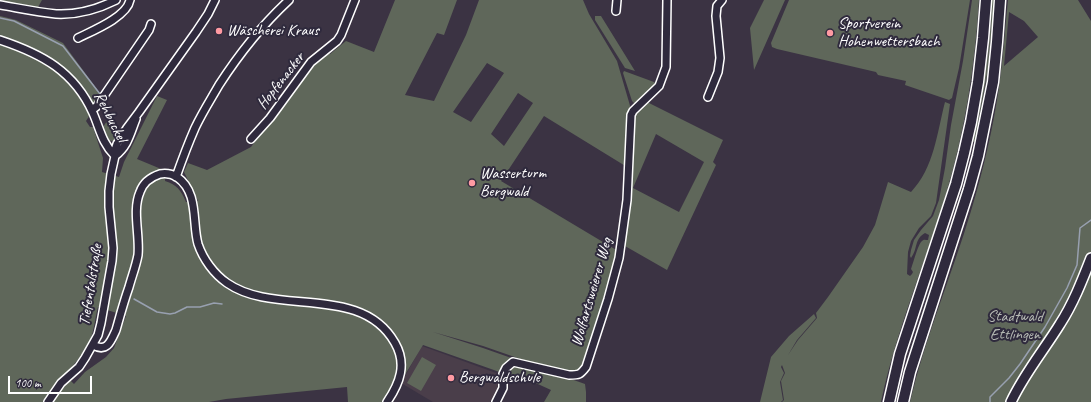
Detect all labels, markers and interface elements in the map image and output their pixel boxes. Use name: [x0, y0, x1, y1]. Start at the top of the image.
place label: Sportverein Hohenwettersbach: [838, 14, 940, 52]
place label: Wäscherei Kraus: [227, 21, 319, 41]
marker: Wäscherei Kraus: [214, 26, 224, 36]
marker: Sportverein Hohenwettersbach: [825, 28, 835, 38]
street label: Hopfenacker: [253, 49, 309, 113]
street label: Rehbuckel: [89, 89, 131, 145]
place label: Wasserturm Bergwald: [480, 164, 546, 202]
marker: Wasserturm Bergwald: [467, 178, 477, 188]
street label: Wolfartsweierer Weg: [567, 235, 617, 349]
street label: Tiefentalstraße: [75, 243, 107, 327]
park label: Stadtwald Ettlingen: [987, 307, 1043, 345]
scale bar: [10, 368, 94, 394]
place label: Bergwaldschule: [459, 368, 540, 388]
marker: Bergwaldschule: [446, 373, 456, 383]
text: 100 m: [15, 375, 41, 391]

